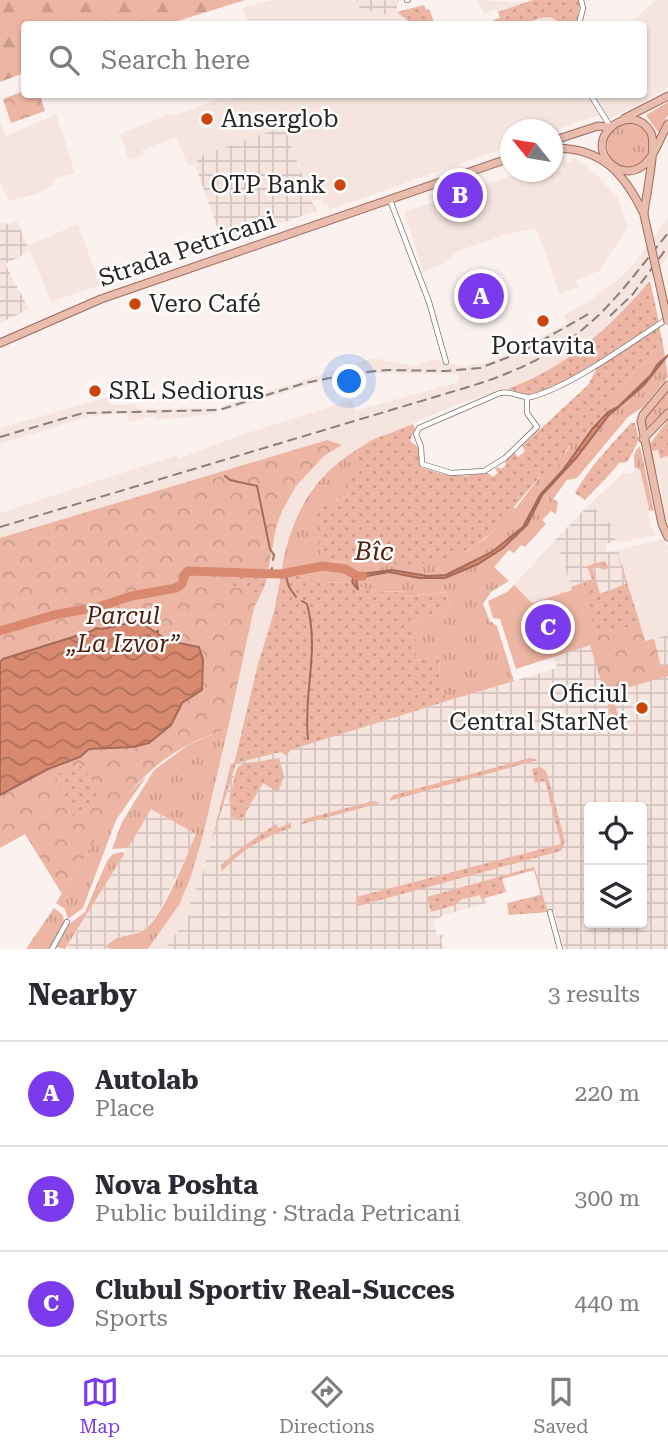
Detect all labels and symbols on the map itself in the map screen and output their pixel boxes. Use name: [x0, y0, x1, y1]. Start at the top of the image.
place label: Anserglob: [221, 105, 338, 133]
marker: Anserglob: [199, 111, 215, 127]
north arrow: [500, 119, 563, 182]
pin: B: [437, 169, 483, 221]
place label: OTP Bank: [211, 171, 326, 199]
marker: OTP Bank: [332, 177, 348, 193]
street label: Strada Petricani: [95, 206, 279, 292]
pin: A: [458, 270, 504, 322]
place label: Vero Café: [149, 290, 261, 318]
marker: Vero Café: [127, 296, 143, 312]
marker: Portavita: [535, 313, 551, 329]
place label: Portavita: [491, 332, 595, 360]
your location: [332, 364, 366, 398]
place label: SRL Sediorus: [109, 377, 264, 405]
marker: SRL Sediorus: [87, 383, 103, 399]
water label: Bîc: [353, 536, 394, 566]
pin: C: [525, 601, 571, 653]
park label: Parcul „La Izvor”: [65, 602, 180, 658]
place label: Oficiul Central StarNet: [449, 680, 628, 736]
marker: Oficiul Central StarNet: [634, 700, 650, 716]

